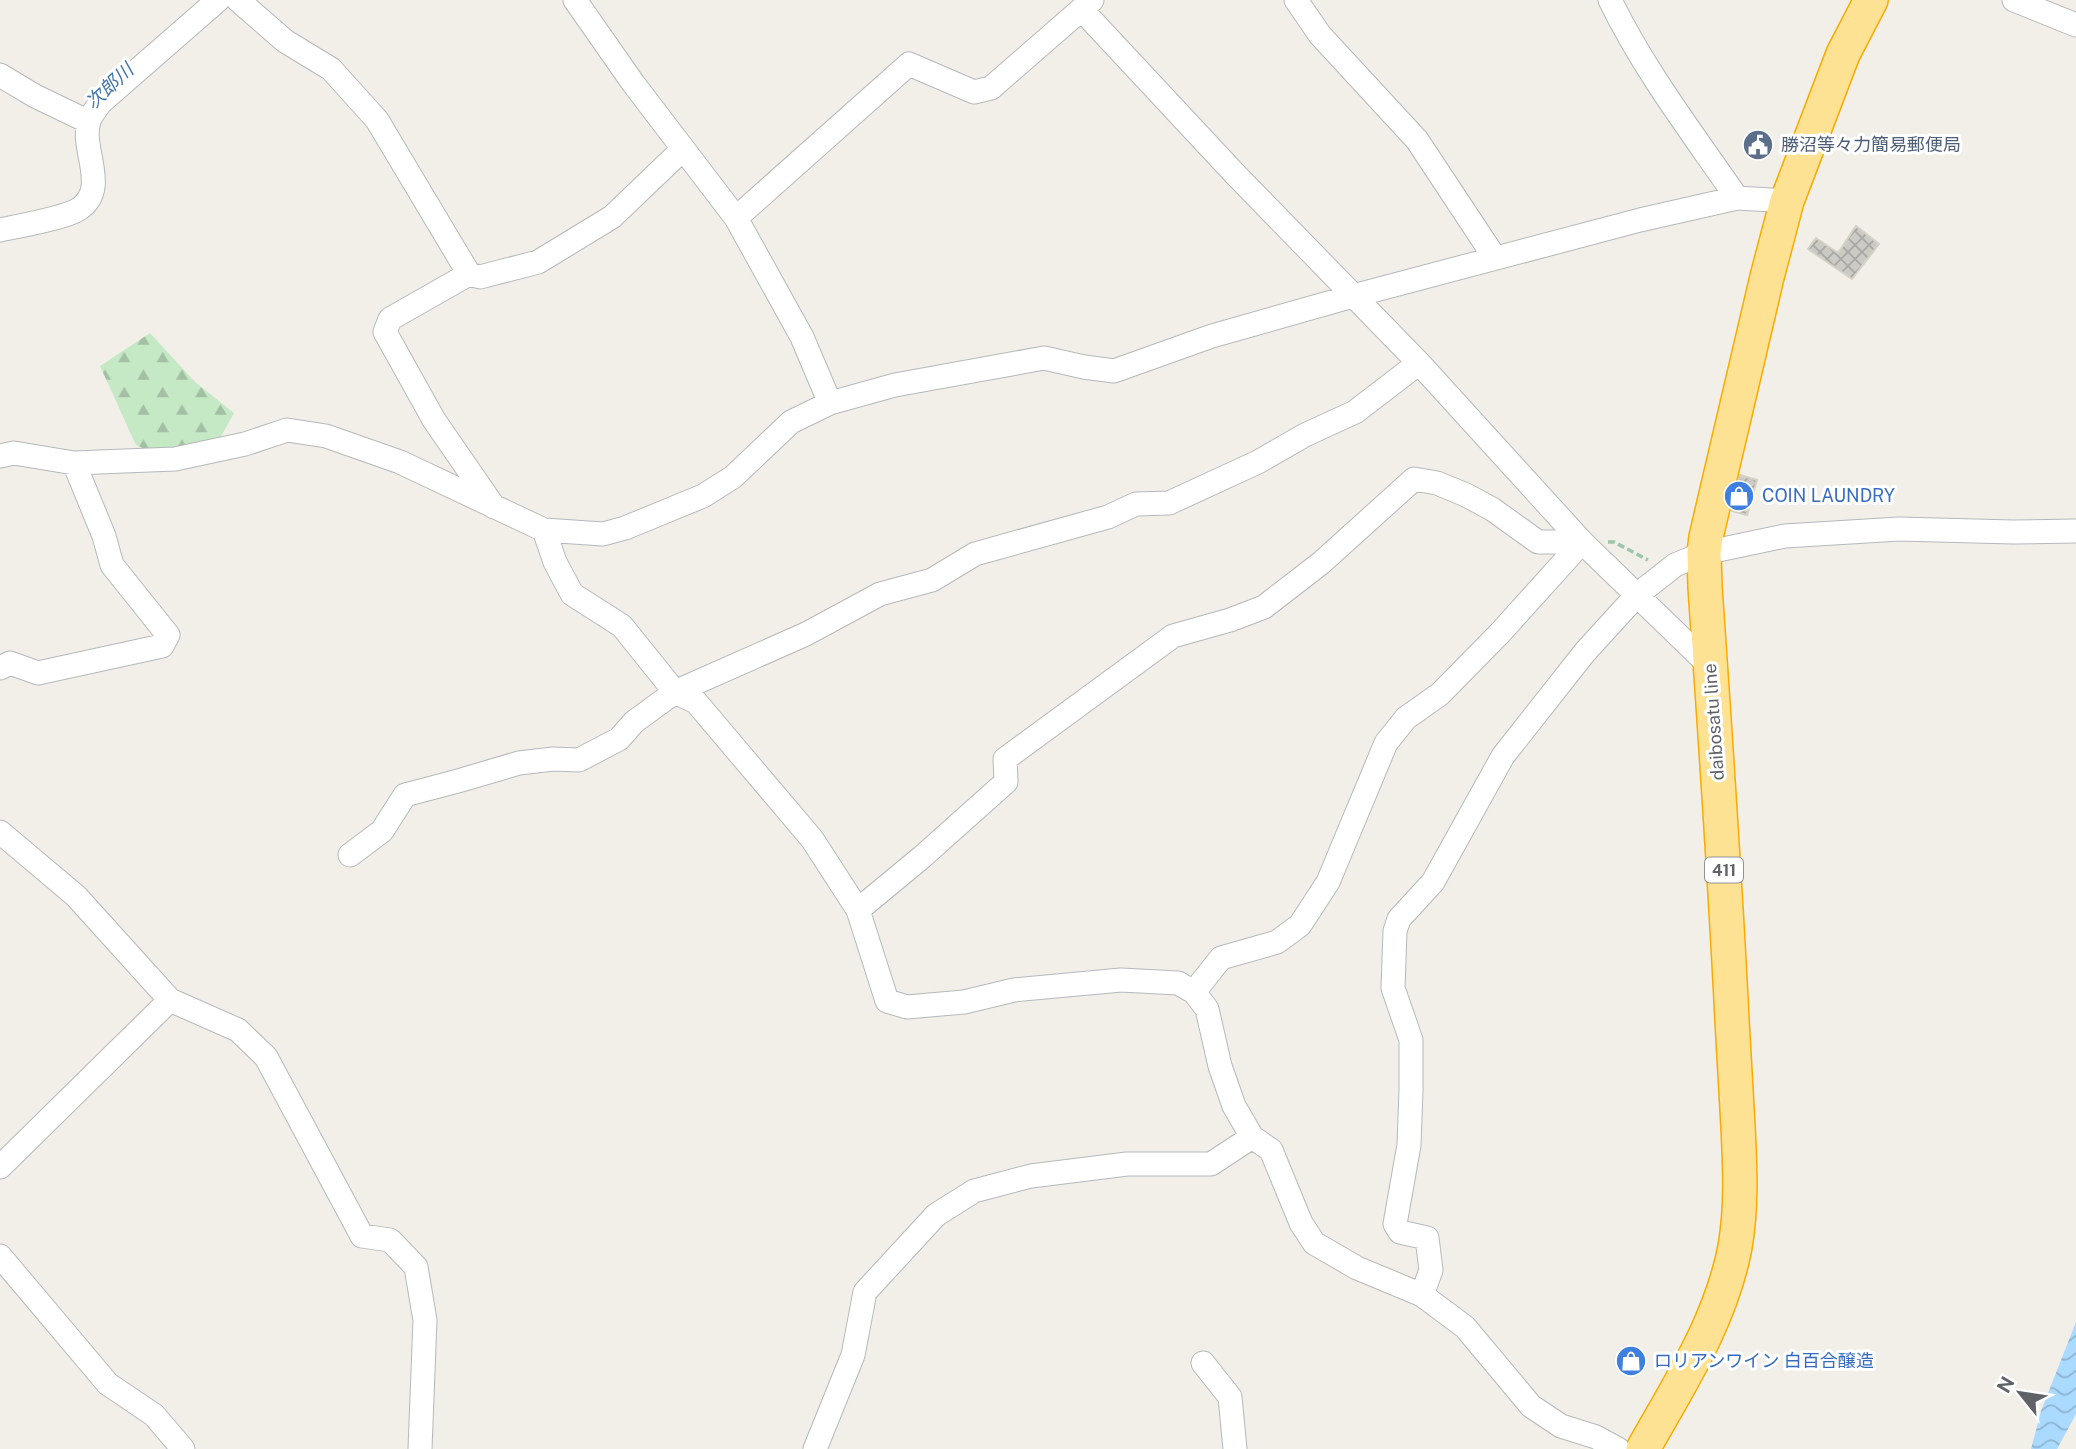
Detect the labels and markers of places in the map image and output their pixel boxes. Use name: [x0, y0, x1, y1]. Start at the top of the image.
public building icon: 勝沼等々力簡易郵便局: [1741, 128, 1775, 162]
place label: 勝沼等々力簡易郵便局: [1781, 134, 1961, 155]
shop icon: COIN LAUNDRY: [1722, 479, 1756, 513]
place label: COIN LAUNDRY: [1762, 485, 1895, 506]
shop icon: ロリアンワイン 白百合醸造: [1614, 1344, 1648, 1378]
place label: ロリアンワイン 白百合醸造: [1654, 1350, 1874, 1371]

